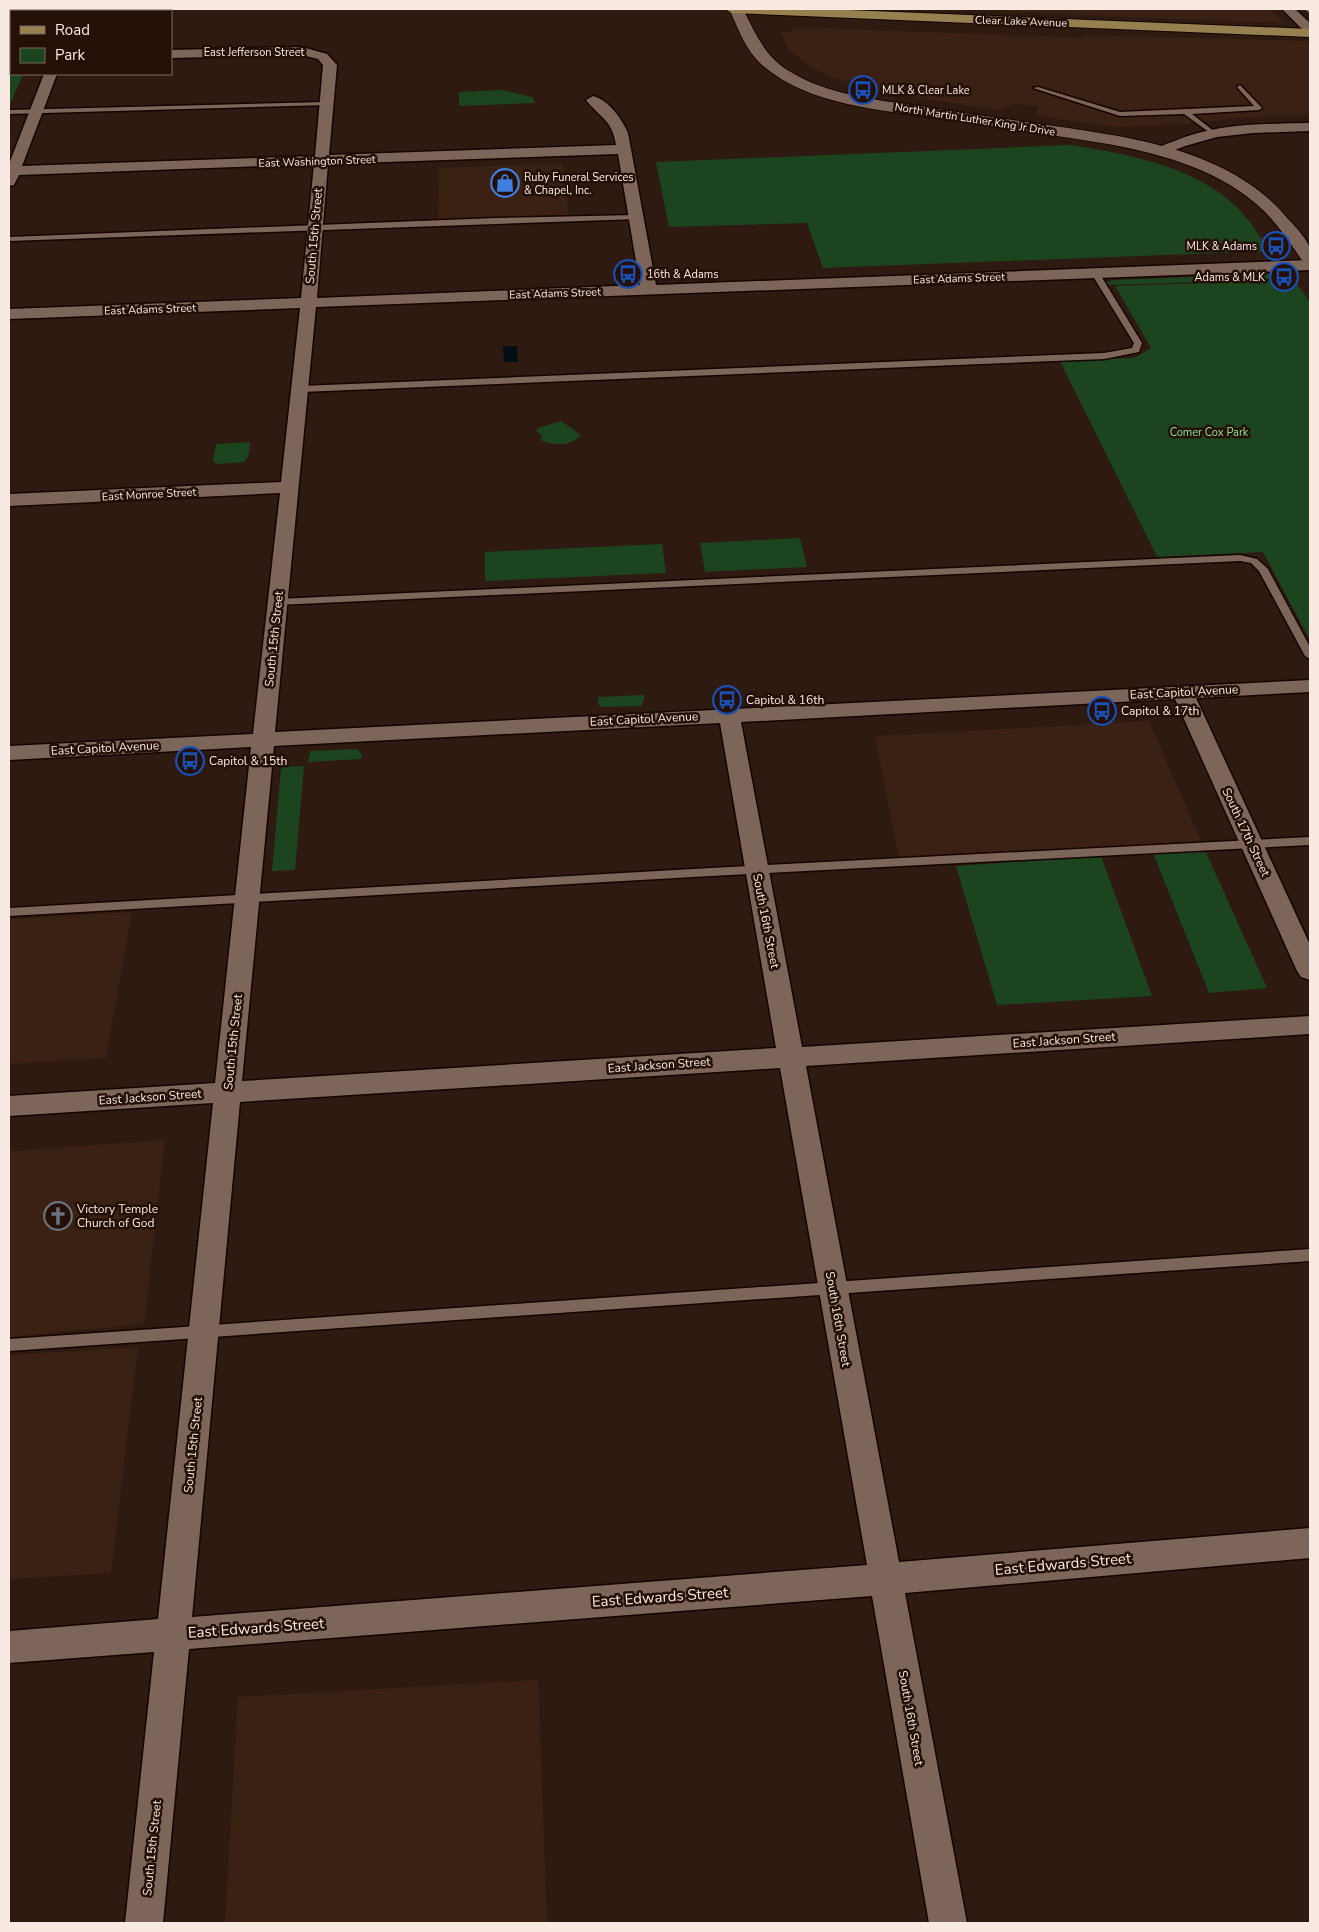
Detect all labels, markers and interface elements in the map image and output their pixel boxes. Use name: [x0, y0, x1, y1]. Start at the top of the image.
legend: [10, 10, 172, 75]
street label: Clear Lake Avenue: [975, 12, 1068, 31]
text: Road: [55, 20, 90, 40]
text: Park: [55, 45, 85, 65]
street label: East Jefferson Street: [204, 45, 304, 60]
bus stop icon: MLK & Clear Lake: [848, 75, 878, 105]
place label: MLK & Clear Lake: [882, 83, 970, 98]
street label: North Martin Luther King Jr Drive: [894, 99, 1056, 140]
street label: East Washington Street: [258, 152, 376, 171]
shop icon: Ruby Funeral Services & Chapel, Inc.: [490, 168, 520, 198]
place label: Ruby Funeral Services & Chapel, Inc.: [524, 170, 634, 198]
street label: South 15th Street: [302, 187, 326, 285]
bus stop icon: MLK & Adams: [1261, 231, 1291, 261]
place label: MLK & Adams: [1187, 239, 1257, 254]
bus stop icon: 16th & Adams: [613, 259, 643, 289]
bus stop icon: Adams & MLK: [1269, 262, 1299, 292]
place label: 16th & Adams: [647, 267, 719, 282]
street label: East Adams Street: [913, 269, 1005, 288]
place label: Adams & MLK: [1195, 270, 1266, 285]
street label: East Adams Street: [509, 284, 601, 303]
street label: East Adams Street: [104, 300, 196, 319]
park label: Comer Cox Park: [1170, 425, 1249, 440]
street label: East Monroe Street: [101, 485, 197, 504]
street label: South 15th Street: [261, 590, 287, 688]
street label: East Capitol Avenue: [1129, 681, 1239, 703]
bus stop icon: Capitol & 16th: [712, 685, 742, 715]
place label: Capitol & 16th: [746, 692, 824, 708]
bus stop icon: Capitol & 17th: [1087, 696, 1117, 726]
place label: Capitol & 17th: [1121, 703, 1199, 719]
street label: East Capitol Avenue: [589, 708, 699, 730]
street label: East Capitol Avenue: [50, 737, 160, 759]
bus stop icon: Capitol & 15th: [175, 746, 205, 776]
place label: Capitol & 15th: [209, 753, 287, 769]
street label: South 17th Street: [1218, 785, 1274, 880]
street label: South 16th Street: [749, 872, 783, 970]
street label: South 15th Street: [220, 993, 246, 1091]
street label: East Jackson Street: [1012, 1028, 1117, 1052]
street label: East Jackson Street: [607, 1053, 712, 1077]
street label: East Jackson Street: [98, 1085, 203, 1109]
church icon: Victory Temple Church of God: [43, 1201, 73, 1231]
place label: Victory Temple Church of God: [76, 1201, 158, 1231]
street label: South 16th Street: [822, 1270, 854, 1369]
street label: South 15th Street: [180, 1396, 206, 1494]
street label: East Edwards Street: [994, 1548, 1133, 1580]
street label: East Edwards Street: [591, 1582, 730, 1612]
street label: East Edwards Street: [187, 1613, 326, 1643]
street label: South 16th Street: [895, 1669, 927, 1768]
street label: South 15th Street: [139, 1799, 165, 1897]

